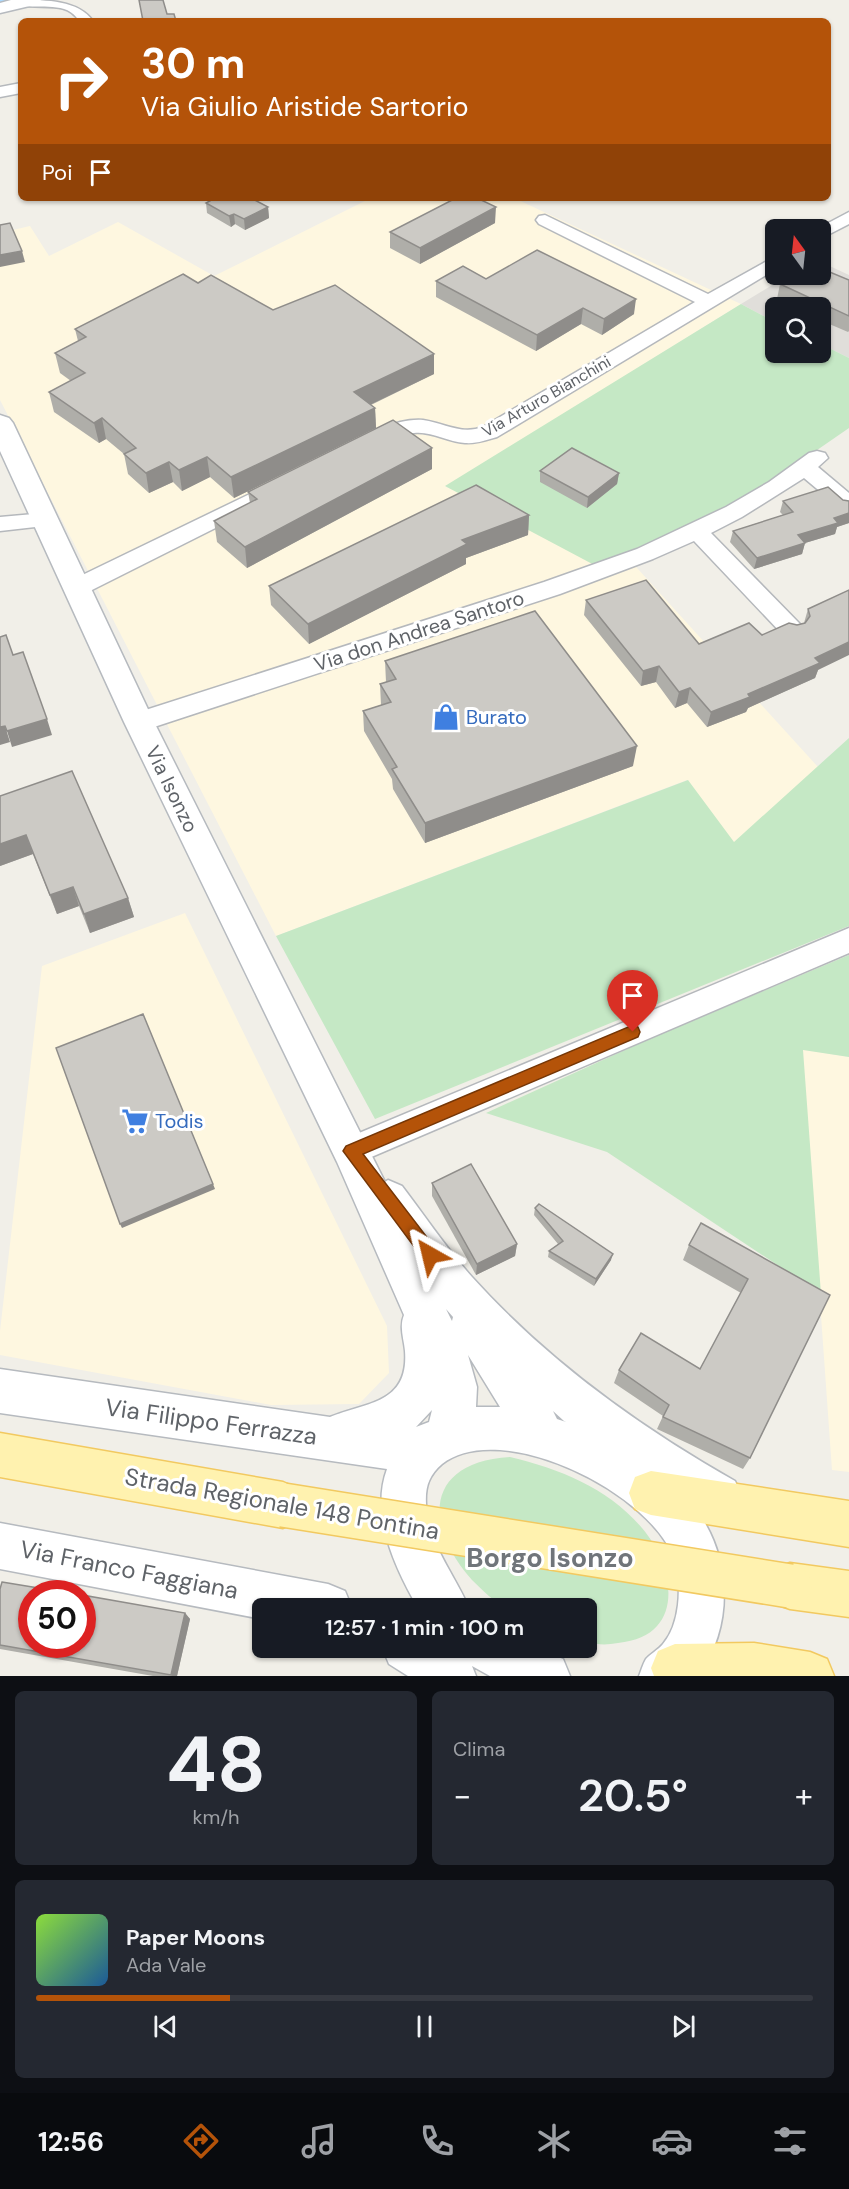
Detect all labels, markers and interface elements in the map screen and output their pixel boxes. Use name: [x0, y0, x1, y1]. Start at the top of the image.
text: 30 m: [141, 36, 245, 91]
icon: right: [42, 42, 120, 120]
text: Via Giulio Aristide Sartorio: [141, 89, 468, 124]
icon: arrive: [84, 156, 117, 189]
text: Poi: [42, 158, 72, 187]
north arrow: [765, 219, 831, 285]
map controls: [765, 219, 831, 363]
button: search: [765, 297, 831, 363]
street label: Via Arturo Bianchini: [478, 351, 614, 442]
street label: Via don Andrea Santoro: [310, 585, 528, 677]
shop icon: Burato: [431, 702, 461, 732]
place label: Burato: [466, 704, 527, 730]
street label: Via Isonzo: [140, 741, 204, 837]
pin: [607, 970, 658, 1032]
icon: arrive: [616, 979, 649, 1012]
supermarket icon: Todis: [120, 1106, 150, 1136]
place label: Todis: [155, 1108, 204, 1134]
position arrow: [398, 1223, 462, 1287]
street label: Via Filippo Ferrazza: [103, 1391, 319, 1452]
street label: Strada Regionale 148 Pontina: [122, 1461, 442, 1546]
street label: Via Franco Faggiana: [17, 1533, 241, 1606]
district label: Borgo Isonzo: [466, 1540, 634, 1575]
speed limit sign: 50: [18, 1580, 96, 1658]
text: 12:57 · 1 min · 100 m: [325, 1613, 524, 1642]
text: 48: [166, 1714, 266, 1815]
text: Clima: [453, 1736, 505, 1762]
text: 20.5°: [578, 1766, 688, 1825]
text: −: [453, 1774, 471, 1817]
text: +: [795, 1774, 813, 1817]
text: km/h: [192, 1804, 240, 1830]
text: Paper Moons: [126, 1923, 265, 1952]
text: Ada Vale: [126, 1952, 206, 1978]
icon: previous: [149, 2010, 182, 2043]
icon: pause: [408, 2010, 441, 2043]
icon: next: [667, 2010, 700, 2043]
icon: directions: [180, 2120, 222, 2162]
icon: music: [298, 2120, 340, 2162]
icon: phone: [416, 2120, 458, 2162]
icon: climate: [533, 2120, 575, 2162]
icon: car: [651, 2120, 693, 2162]
icon: filters: [769, 2120, 811, 2162]
text: 12:56: [38, 2124, 104, 2159]

